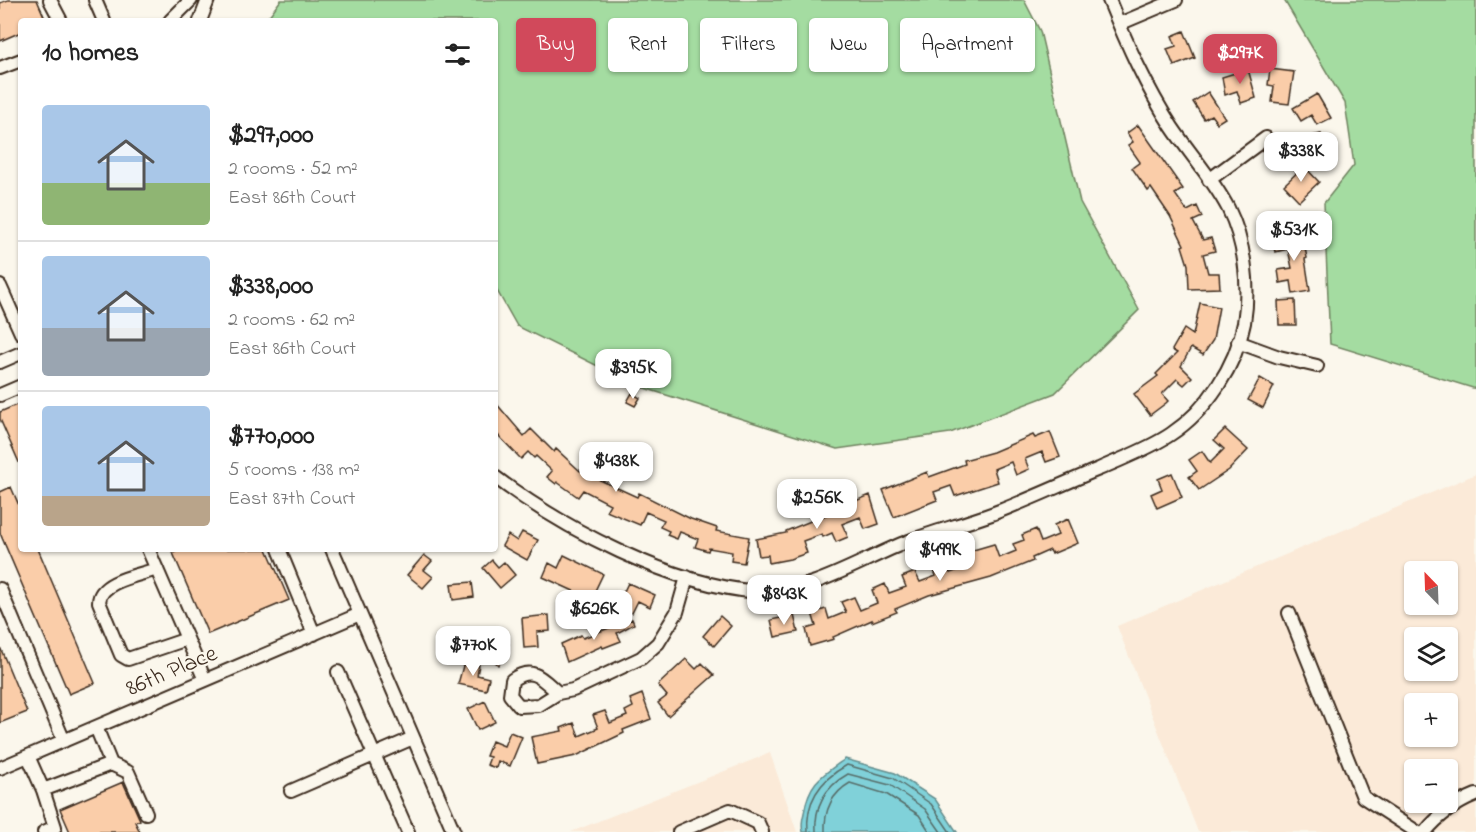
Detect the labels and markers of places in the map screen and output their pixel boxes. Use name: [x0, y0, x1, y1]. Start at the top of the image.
pin: $297K: [1198, 34, 1282, 85]
pin: $338K: [1259, 132, 1343, 183]
pin: $531K: [1252, 211, 1336, 262]
pin: $395K: [591, 349, 675, 400]
pin: $438K: [574, 442, 658, 493]
pin: $256K: [775, 479, 859, 530]
pin: $499K: [898, 531, 982, 582]
pin: $843K: [742, 575, 826, 626]
pin: $626K: [552, 590, 636, 641]
pin: $770K: [431, 626, 515, 677]

